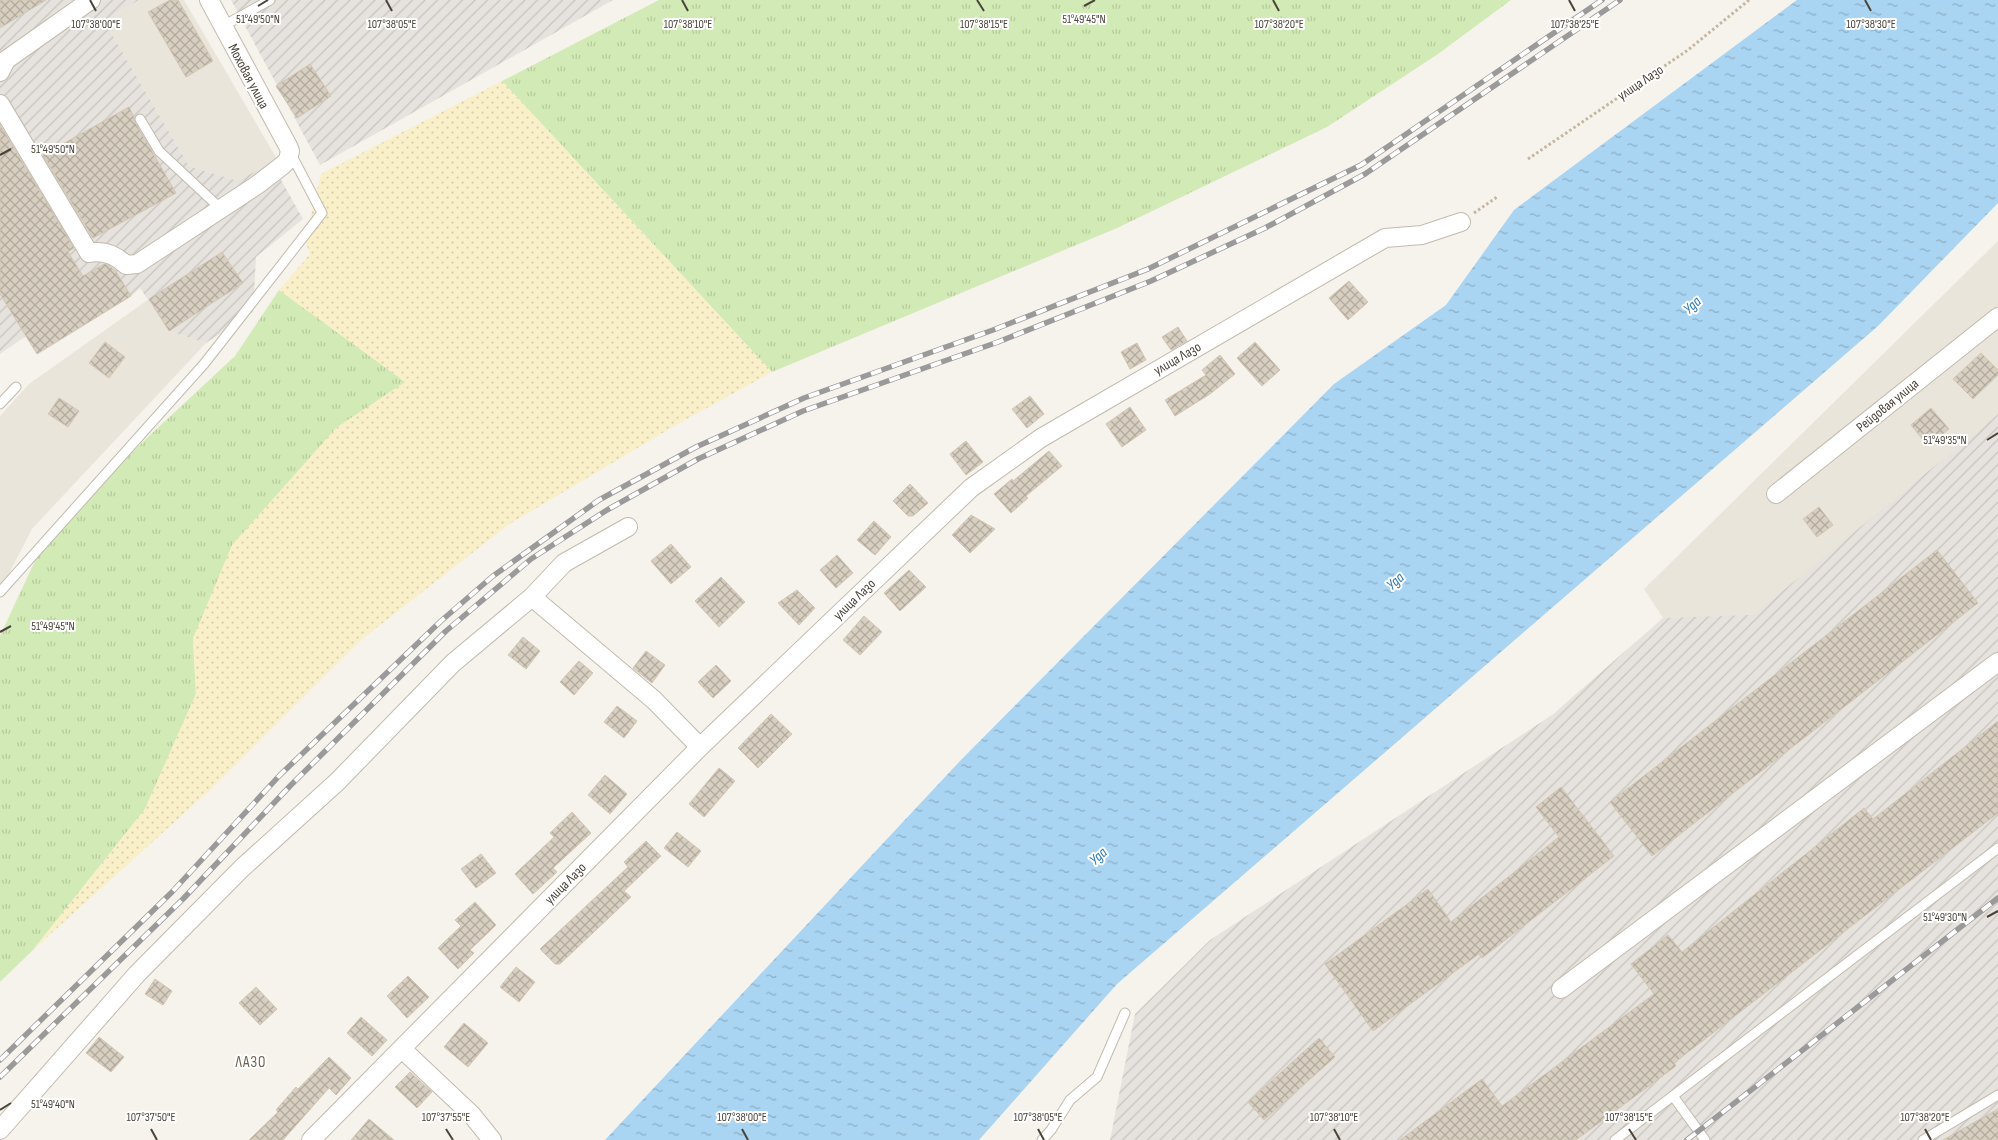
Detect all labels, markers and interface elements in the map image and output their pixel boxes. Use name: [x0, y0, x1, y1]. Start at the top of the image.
text: 51°49'50"N: [236, 12, 280, 27]
text: 51°49'45"N: [1062, 12, 1106, 27]
text: 107°38'00"E: [71, 17, 121, 32]
text: 107°38'05"E: [367, 17, 417, 32]
text: 107°38'10"E: [664, 17, 712, 32]
text: 107°38'15"E: [960, 17, 1008, 32]
text: 107°38'20"E: [1254, 17, 1304, 32]
text: 107°38'25"E: [1551, 17, 1599, 32]
text: 107°38'30"E: [1846, 17, 1896, 32]
street label: Моховая улица: [224, 41, 273, 112]
street label: улица Лазо: [1614, 61, 1667, 104]
text: 51°49'50"N: [31, 142, 75, 157]
water label: Уда: [1679, 292, 1705, 318]
street label: улица Лазо: [1151, 338, 1204, 379]
street label: Рейдовая улица: [1853, 375, 1922, 436]
text: 51°49'35"N: [1923, 433, 1967, 448]
water label: Уда: [1382, 568, 1408, 594]
street label: улица Лазо: [830, 575, 879, 624]
text: 51°49'45"N: [31, 619, 75, 634]
water label: Уда: [1085, 843, 1111, 869]
street label: улица Лазо: [541, 859, 590, 908]
text: 51°49'30"N: [1923, 910, 1967, 925]
district label: ЛАЗО: [235, 1053, 266, 1072]
text: 51°49'40"N: [31, 1097, 75, 1112]
text: 107°37'50"E: [126, 1110, 176, 1125]
text: 107°37'55"E: [422, 1110, 470, 1125]
text: 107°38'00"E: [717, 1110, 767, 1125]
text: 107°38'05"E: [1013, 1110, 1063, 1125]
text: 107°38'10"E: [1310, 1110, 1358, 1125]
text: 107°38'15"E: [1605, 1110, 1653, 1125]
text: 107°38'20"E: [1900, 1110, 1950, 1125]

